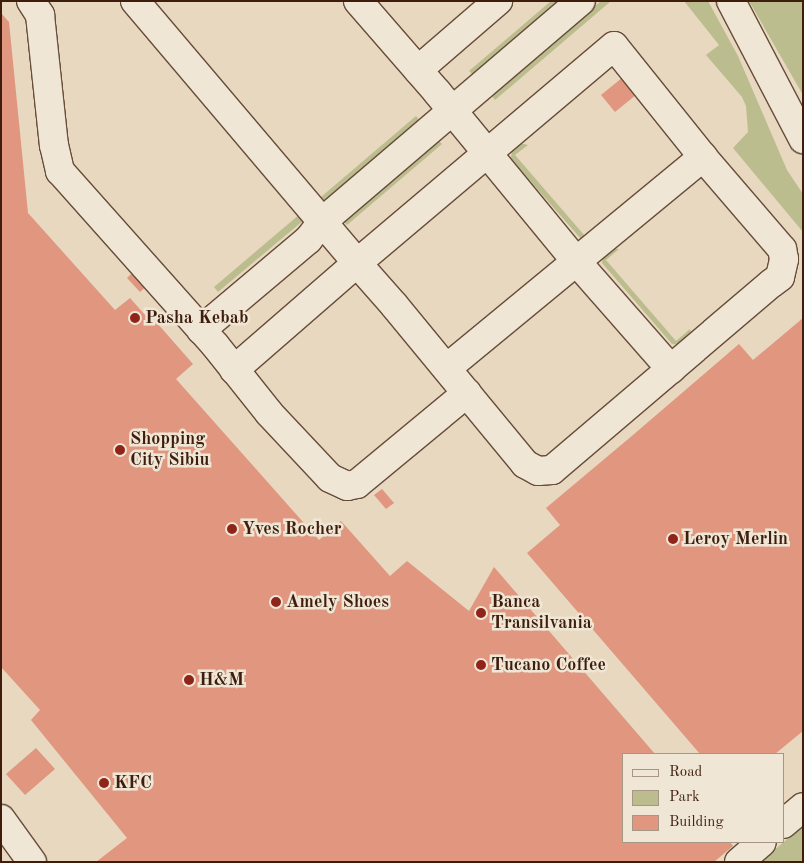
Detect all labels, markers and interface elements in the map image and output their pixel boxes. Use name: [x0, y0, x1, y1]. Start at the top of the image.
place label: Pasha Kebab: [145, 307, 248, 329]
marker: Pasha Kebab: [129, 312, 141, 324]
place label: Shopping City Sibiu: [130, 429, 209, 472]
marker: Shopping City Sibiu: [114, 444, 126, 456]
place label: Yves Rocher: [242, 518, 342, 540]
marker: Yves Rocher: [226, 523, 238, 535]
place label: Leroy Merlin: [683, 528, 788, 550]
marker: Leroy Merlin: [667, 533, 679, 545]
place label: Amely Shoes: [286, 591, 389, 613]
place label: Banca Transilvania: [491, 592, 592, 634]
marker: Amely Shoes: [270, 596, 282, 608]
marker: Banca Transilvania: [475, 607, 487, 619]
place label: Tucano Coffee: [491, 654, 606, 676]
marker: Tucano Coffee: [475, 659, 487, 671]
place label: H&M: [199, 669, 244, 691]
marker: H&M: [183, 674, 195, 686]
legend: [622, 753, 784, 843]
text: Road: [669, 765, 702, 780]
place label: KFC: [114, 772, 152, 794]
marker: KFC: [98, 777, 110, 789]
text: Park: [669, 790, 700, 805]
text: Building: [669, 815, 724, 830]

